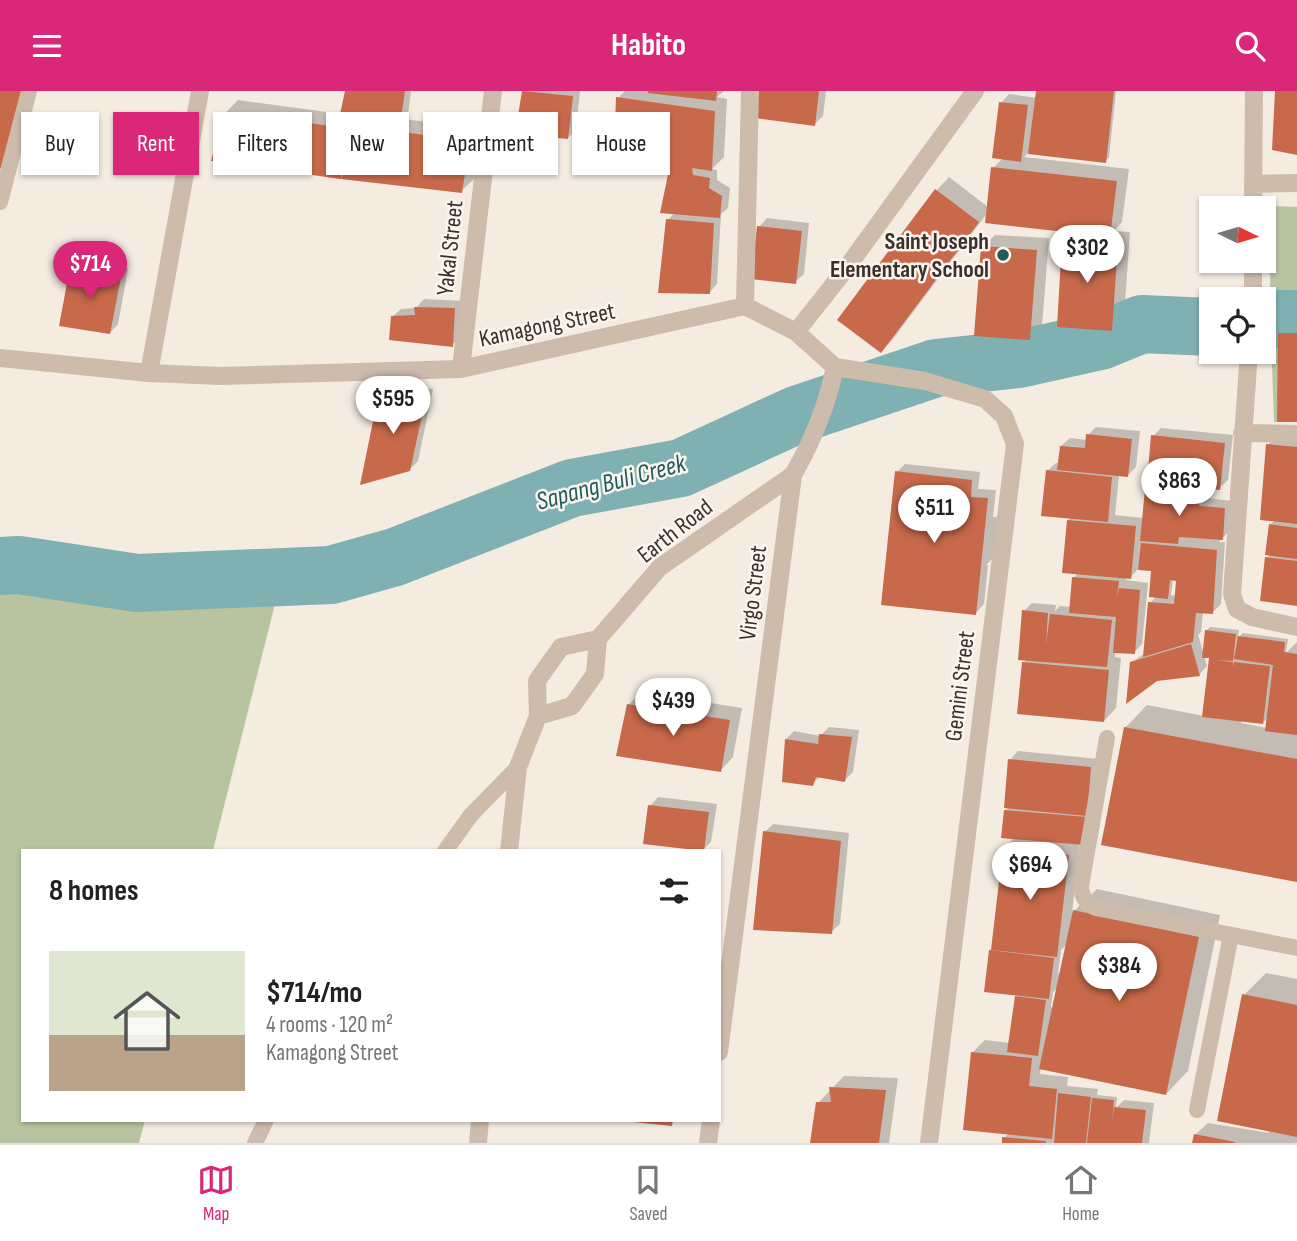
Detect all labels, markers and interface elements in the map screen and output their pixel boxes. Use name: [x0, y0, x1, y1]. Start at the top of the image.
text: Habito: [611, 26, 686, 65]
icon: menu: [28, 27, 66, 65]
icon: search: [1231, 27, 1269, 65]
chip: Buy: [21, 112, 99, 175]
chip: Rent: [113, 112, 199, 175]
chip: Filters: [213, 112, 312, 175]
chip: New: [326, 112, 409, 175]
chip: Apartment: [423, 112, 558, 175]
chip: House: [572, 112, 670, 175]
north arrow: [1199, 196, 1276, 273]
map controls: [1199, 196, 1276, 364]
street label: Yakal Street: [431, 199, 469, 297]
pin: $302: [1046, 225, 1128, 285]
place label: Saint Joseph Elementary School: [830, 227, 989, 284]
text: $302: [1065, 234, 1109, 262]
pin: $714: [49, 241, 131, 301]
marker: Saint Joseph Elementary School: [995, 247, 1011, 263]
text: $714: [69, 250, 111, 278]
button: locate: [1199, 287, 1276, 364]
street label: Kamagong Street: [476, 296, 618, 354]
pin: $595: [352, 377, 434, 436]
text: $595: [372, 385, 414, 413]
water label: Sapang Buli Creek: [533, 448, 690, 518]
pin: $863: [1138, 459, 1220, 518]
text: $863: [1157, 467, 1201, 495]
pin: $511: [893, 485, 975, 545]
street label: Earth Road: [632, 493, 718, 569]
text: $511: [914, 494, 954, 522]
street label: Virgo Street: [733, 544, 773, 642]
street label: Gemini Street: [939, 629, 981, 743]
pin: $439: [632, 679, 714, 738]
text: $439: [651, 687, 695, 715]
pin: $694: [989, 843, 1071, 902]
text: $694: [1008, 851, 1052, 879]
icon: filters: [655, 872, 693, 910]
text: 8 homes: [49, 873, 138, 909]
pin: $384: [1078, 943, 1160, 1003]
text: $384: [1097, 952, 1141, 980]
text: $714/mo: [266, 975, 362, 1011]
icon: home: [105, 979, 189, 1063]
text: 4 rooms · 120 m²: [266, 1011, 393, 1039]
text: Kamagong Street: [266, 1039, 399, 1067]
tab: Map: [197, 1161, 235, 1226]
tab: Saved: [629, 1161, 668, 1226]
tab: Home: [1062, 1161, 1100, 1226]

